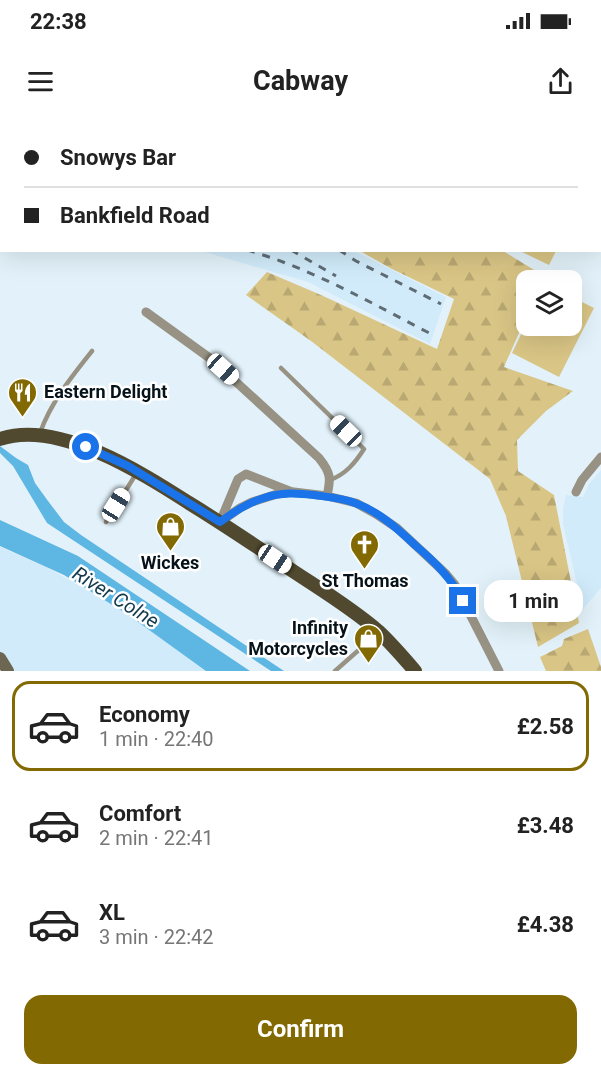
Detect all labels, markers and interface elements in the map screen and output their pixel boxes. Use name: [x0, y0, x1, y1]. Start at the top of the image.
text: 22:38: [30, 9, 87, 34]
icon: menu: [24, 65, 57, 98]
text: Cabway: [253, 65, 348, 97]
icon: share: [544, 65, 577, 98]
text: Snowys Bar: [60, 145, 176, 170]
text: Bankfield Road: [60, 203, 210, 228]
map controls: [516, 270, 582, 336]
button: layers: [516, 270, 582, 336]
car: [204, 350, 242, 388]
restaurant icon: Eastern Delight: [7, 376, 39, 418]
place label: Eastern Delight: [44, 381, 167, 402]
car: [327, 412, 365, 450]
route start: [72, 433, 99, 460]
car: [99, 485, 133, 525]
shop icon: Wickes: [154, 510, 186, 552]
church icon: St Thomas: [349, 528, 381, 570]
car: [255, 541, 295, 577]
place label: Wickes: [141, 552, 199, 573]
water label: River Colne: [68, 561, 164, 633]
place label: St Thomas: [321, 570, 409, 591]
callout: 1 min: [484, 580, 583, 622]
route end: [449, 587, 476, 614]
text: 1 min: [508, 589, 559, 613]
place label: Infinity Motorcycles: [248, 617, 349, 659]
shop icon: Infinity Motorcycles: [353, 622, 385, 664]
icon: car: [27, 699, 81, 753]
text: Economy: [99, 702, 190, 727]
text: £2.58: [517, 714, 574, 739]
text: 1 min · 22:40: [99, 727, 214, 751]
icon: car: [27, 798, 81, 852]
text: Comfort: [99, 801, 181, 826]
text: £3.48: [517, 813, 574, 838]
text: 2 min · 22:41: [99, 826, 214, 850]
icon: car: [27, 897, 81, 951]
text: XL: [99, 900, 125, 925]
text: £4.38: [517, 912, 574, 937]
text: 3 min · 22:42: [99, 925, 214, 949]
button: Confirm: [24, 995, 577, 1064]

